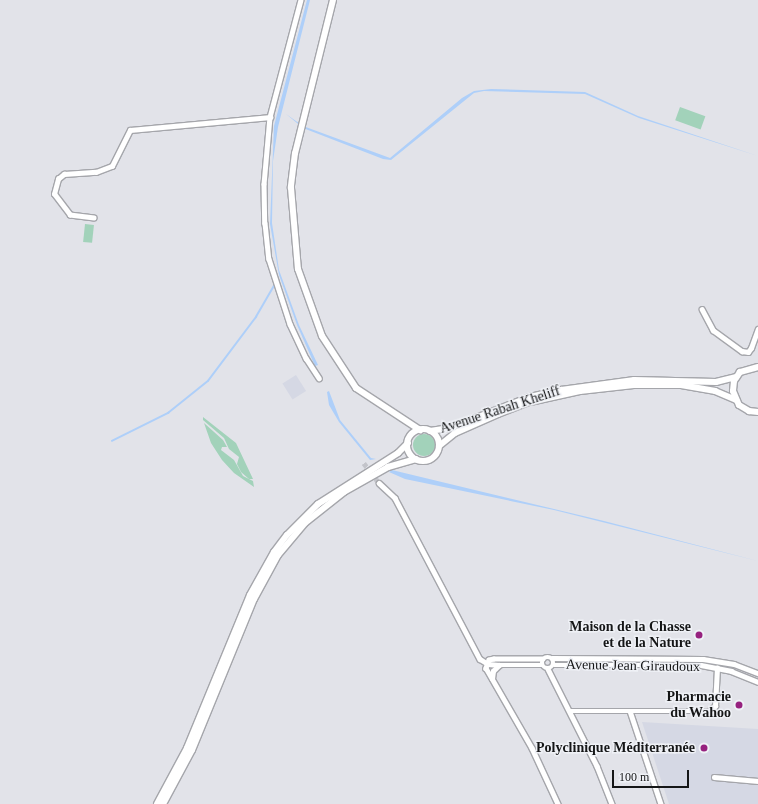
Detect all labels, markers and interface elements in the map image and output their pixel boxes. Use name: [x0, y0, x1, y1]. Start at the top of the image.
street label: Avenue Rabah Kheliff: [438, 383, 562, 437]
place label: Maison de la Chasse et de la Nature: [569, 619, 691, 652]
marker: Maison de la Chasse et de la Nature: [694, 630, 704, 640]
street label: Avenue Jean Giraudoux: [566, 656, 700, 676]
place label: Pharmacie du Wahoo: [666, 689, 731, 722]
marker: Pharmacie du Wahoo: [734, 700, 744, 710]
place label: Polyclinique Méditerranée: [536, 740, 695, 756]
marker: Polyclinique Méditerranée: [698, 742, 710, 754]
scale bar: [614, 762, 691, 788]
text: 100 m: [619, 770, 649, 784]

